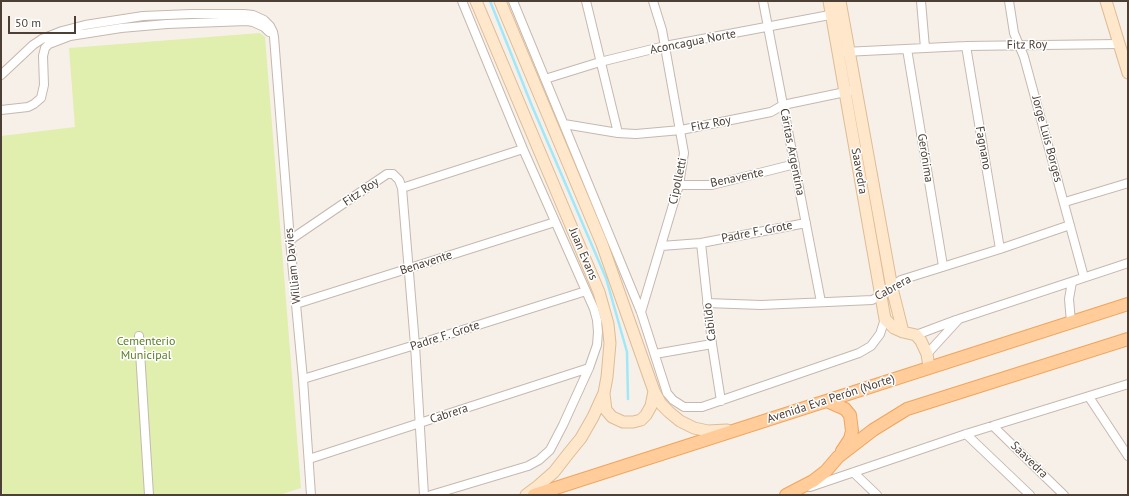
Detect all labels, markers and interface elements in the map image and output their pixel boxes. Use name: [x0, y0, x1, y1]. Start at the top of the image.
scale bar: [10, 8, 78, 34]
text: 50 m: [15, 15, 41, 30]
street label: Aconcagua Norte: [649, 27, 737, 57]
street label: Fitz Roy: [1007, 37, 1047, 53]
street label: Jorge Luis Borges: [1029, 94, 1065, 184]
street label: Cáritas Argentina: [777, 107, 807, 197]
street label: Fitz Roy: [690, 113, 732, 135]
street label: Fagnano: [972, 125, 994, 171]
street label: Gerónima: [914, 132, 936, 184]
street label: Saavedra: [848, 147, 870, 195]
street label: Cipolletti: [666, 156, 690, 206]
street label: Benavente: [709, 165, 765, 191]
street label: Fitz Roy: [340, 175, 382, 209]
street label: Padre F. Grote: [720, 218, 794, 246]
street label: Juan Evans: [566, 226, 600, 282]
street label: William Davies: [282, 227, 304, 305]
street label: Benavente: [398, 248, 454, 278]
street label: Cabrera: [872, 272, 914, 304]
street label: Cabildo: [700, 302, 720, 342]
street label: Padre F. Grote: [409, 318, 481, 354]
park label: Cementerio Municipal: [117, 335, 175, 363]
street label: Avenida Eva Perón (Norte): [765, 372, 897, 426]
street label: Cabrera: [428, 401, 470, 427]
street label: Saavedra: [1007, 439, 1051, 481]

